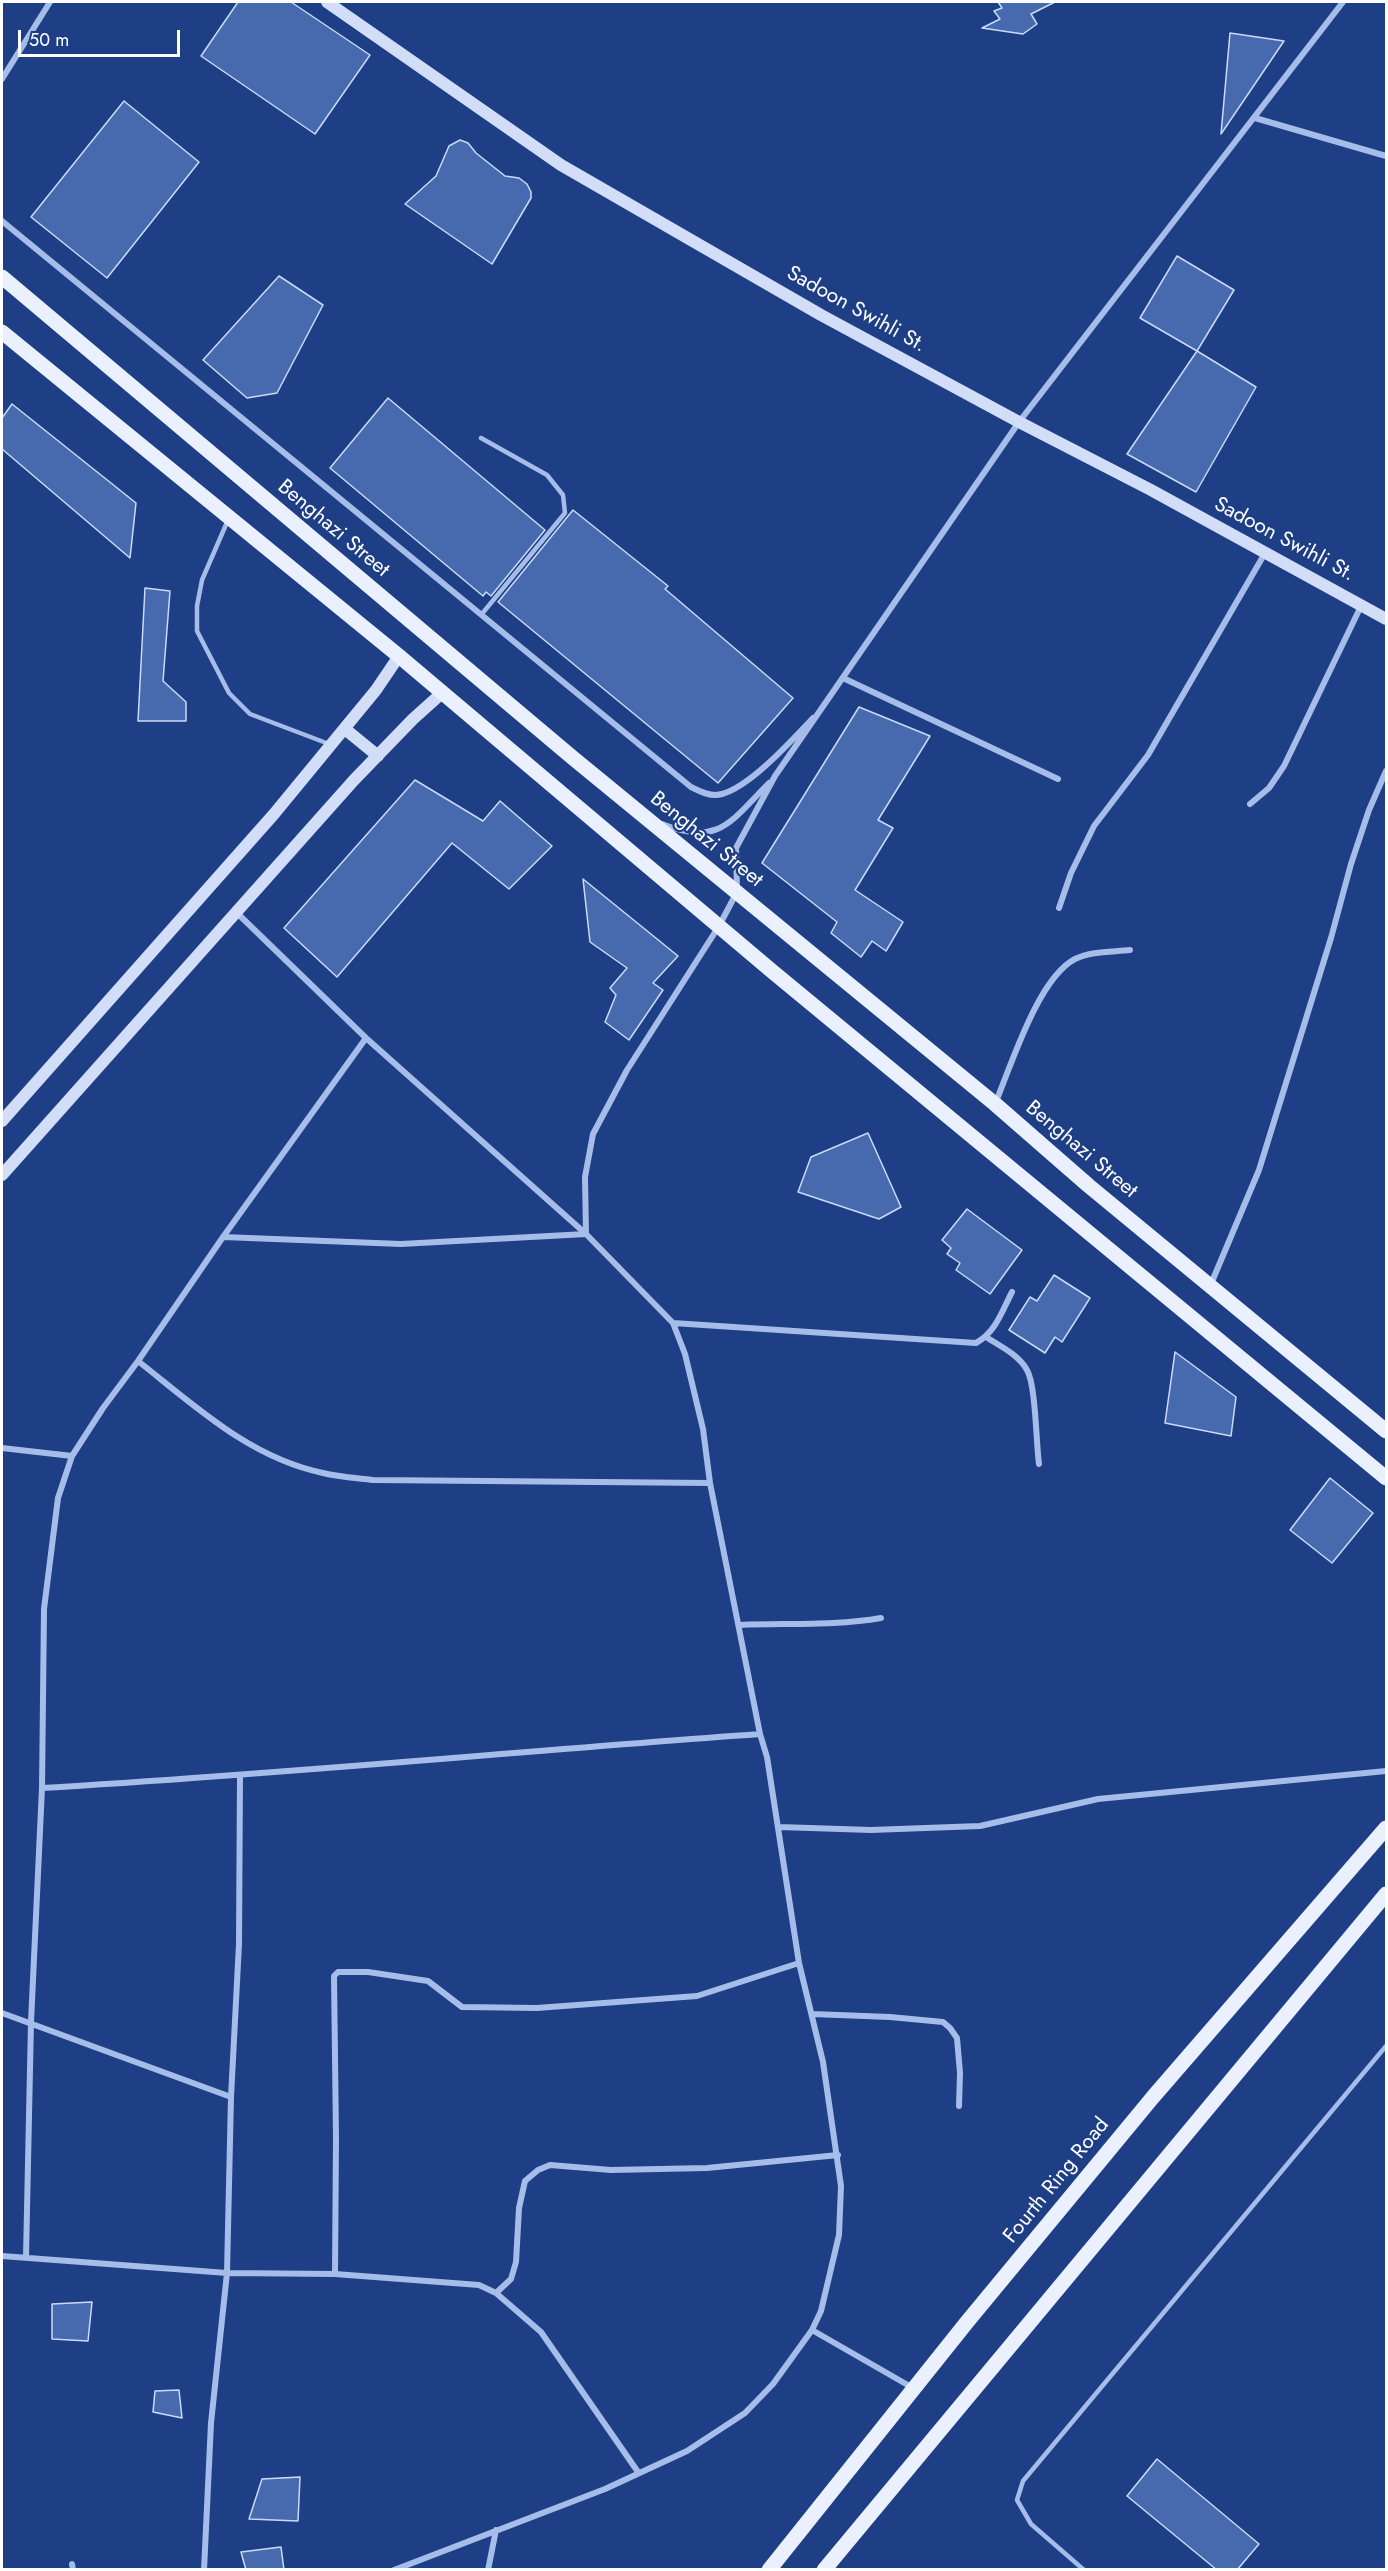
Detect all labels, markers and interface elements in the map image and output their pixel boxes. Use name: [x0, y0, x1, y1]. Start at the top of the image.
scale bar: [21, 18, 183, 56]
text: 50 m: [29, 27, 69, 53]
street label: Sadoon Swihli St.: [782, 261, 930, 359]
street label: Benghazi Street: [272, 475, 394, 583]
street label: Sadoon Swihli St.: [1209, 492, 1359, 588]
street label: Benghazi Street: [644, 787, 768, 893]
street label: Benghazi Street: [1020, 1096, 1142, 1204]
street label: Fourth Ring Road: [999, 2113, 1115, 2249]

